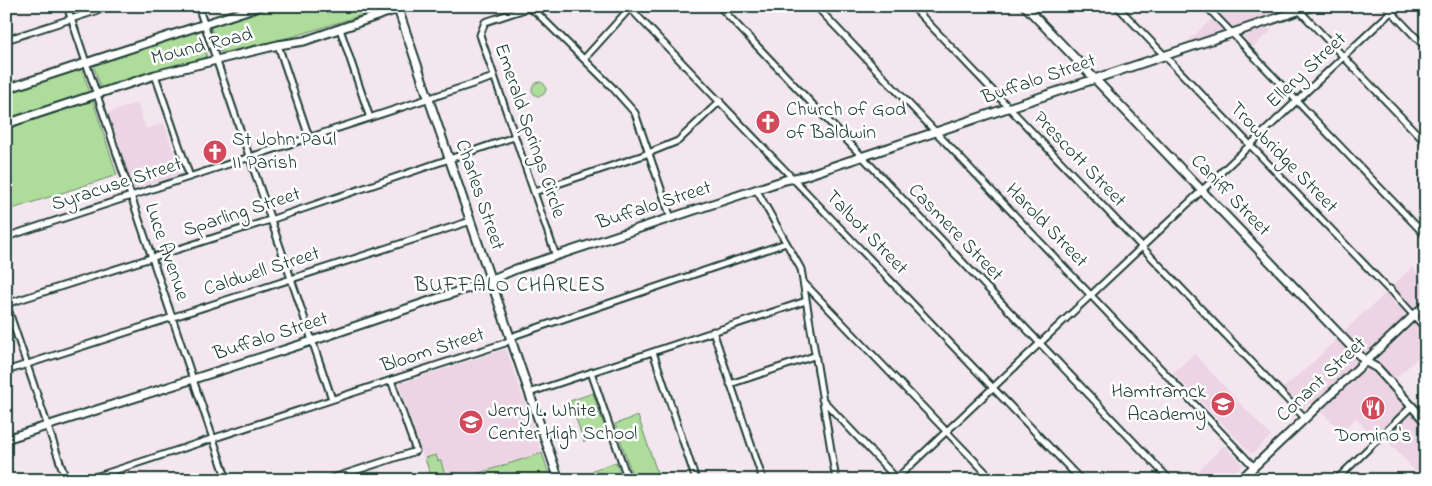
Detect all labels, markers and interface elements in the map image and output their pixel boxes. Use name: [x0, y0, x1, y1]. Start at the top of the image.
street label: Mound Road: [148, 20, 256, 74]
street label: Ellery Street: [1260, 26, 1354, 116]
street label: Emerald Springs Circle: [485, 40, 572, 222]
street label: Buffalo Street: [977, 47, 1100, 113]
place label: Church of God of Baldwin: [786, 96, 906, 148]
street label: Trowbridge Street: [1221, 96, 1344, 221]
street label: Prescott Street: [1026, 105, 1133, 215]
church icon: Church of God of Baldwin: [755, 109, 781, 135]
place label: St John Paul II Parish: [232, 126, 336, 178]
street label: Charles Street: [447, 136, 512, 255]
church icon: St John Paul II Parish: [202, 139, 228, 165]
street label: Caniff Street: [1183, 148, 1277, 244]
street label: Syracuse Street: [48, 150, 186, 220]
street label: Buffalo Street: [592, 174, 715, 239]
street label: Casmere Street: [900, 177, 1010, 289]
street label: Harold Street: [998, 177, 1094, 275]
street label: Sparling Street: [180, 180, 305, 247]
street label: Talbot Street: [818, 184, 914, 282]
street label: Luce Avenue: [136, 199, 196, 305]
street label: Caldwell Street: [200, 239, 324, 304]
district label: BUFFALO CHARLES: [413, 271, 606, 301]
street label: Buffalo Street: [209, 305, 332, 370]
street label: Bloom Street: [377, 321, 489, 382]
street label: Conant Street: [1270, 330, 1374, 429]
place label: Hamtramck Academy: [1111, 378, 1206, 430]
school or university icon: Hamtramck Academy: [1210, 391, 1236, 417]
restaurant icon: Domino's: [1360, 395, 1386, 421]
place label: Jerry L. White Center High School: [488, 397, 637, 450]
school or university icon: Jerry L. White Center High School: [458, 409, 484, 435]
place label: Domino's: [1334, 422, 1411, 451]

